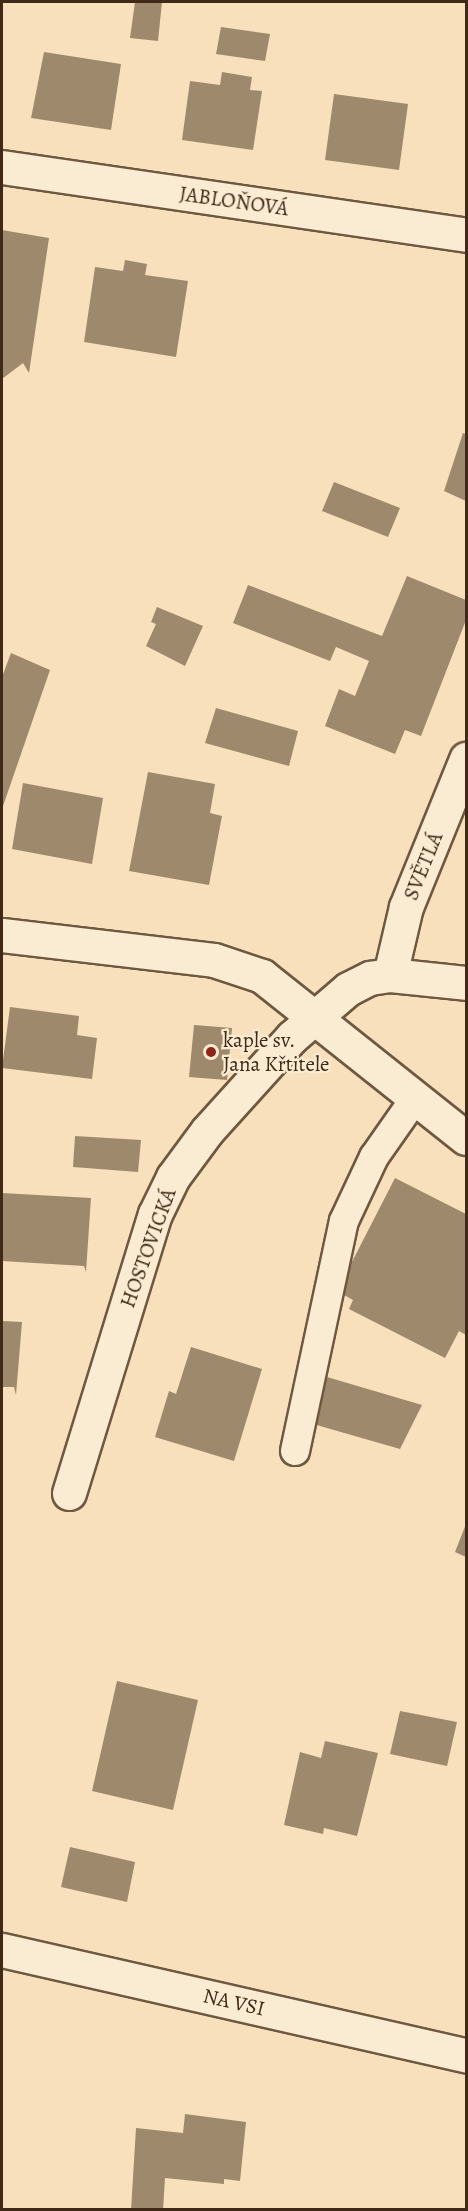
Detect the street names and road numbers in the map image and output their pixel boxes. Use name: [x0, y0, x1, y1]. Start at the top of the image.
street label: JABLOŇOVÁ: [178, 181, 290, 221]
street label: SVĚTLÁ: [398, 828, 448, 904]
street label: HOSTOVICKÁ: [115, 1185, 181, 1311]
street label: NA VSI: [201, 1983, 267, 2021]

